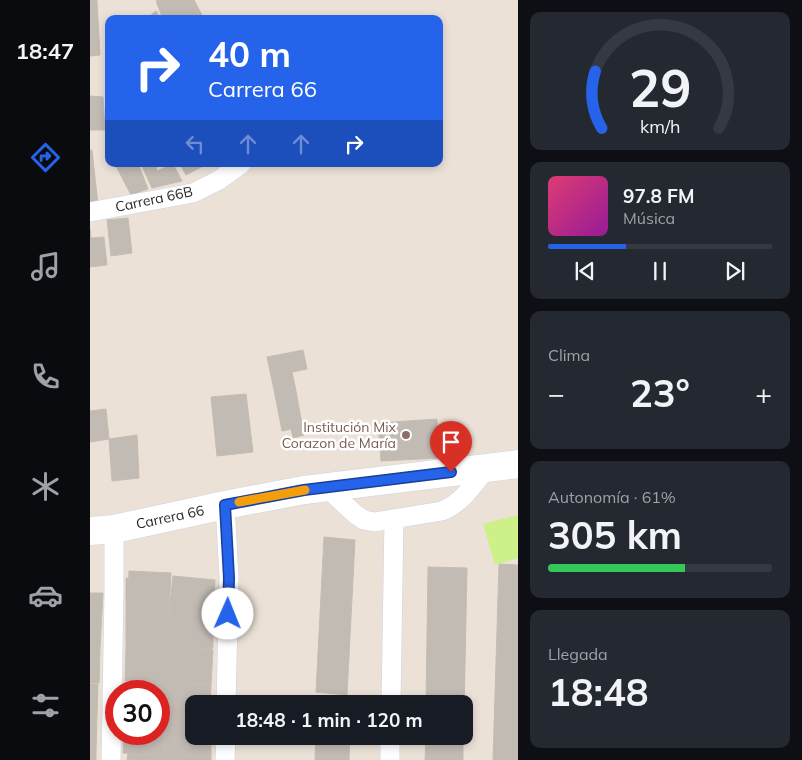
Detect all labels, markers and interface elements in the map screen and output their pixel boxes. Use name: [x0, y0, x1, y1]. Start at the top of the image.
text: 40 m: [208, 32, 291, 76]
icon: right: [125, 35, 190, 100]
text: 18:47: [16, 37, 74, 65]
text: 29: [629, 55, 691, 120]
text: Carrera 66: [208, 75, 317, 103]
text: km/h: [640, 115, 680, 137]
icon: left: [181, 130, 209, 158]
icon: ahead: [234, 130, 262, 158]
icon: ahead: [287, 130, 315, 158]
icon: right: [340, 130, 368, 158]
icon: directions: [28, 140, 63, 175]
street label: Carrera 66B: [114, 182, 194, 216]
text: 97.8 FM: [623, 184, 695, 208]
text: Música: [623, 208, 675, 228]
icon: music: [28, 249, 63, 284]
icon: previous: [571, 257, 599, 285]
icon: pause: [646, 257, 674, 285]
icon: next: [721, 257, 749, 285]
text: Clima: [548, 345, 590, 365]
icon: phone: [28, 359, 63, 394]
text: 23°: [630, 369, 690, 417]
text: −: [548, 376, 565, 411]
text: +: [755, 376, 772, 411]
place label: Institución Mix Corazon de María: [282, 418, 396, 452]
pin: [430, 421, 472, 472]
icon: arrive: [437, 428, 465, 456]
marker: Institución Mix Corazon de María: [400, 429, 412, 441]
icon: climate: [28, 469, 63, 504]
text: Autonomía · 61%: [548, 487, 676, 507]
street label: Carrera 66: [134, 501, 206, 533]
text: 305 km: [548, 511, 682, 559]
icon: car: [28, 578, 63, 613]
position arrow: [201, 587, 253, 639]
text: Llegada: [548, 644, 608, 664]
text: 18:48: [548, 668, 649, 716]
speed limit sign: 30: [105, 680, 170, 745]
icon: filters: [28, 688, 63, 723]
text: 18:48 · 1 min · 120 m: [235, 708, 423, 732]

